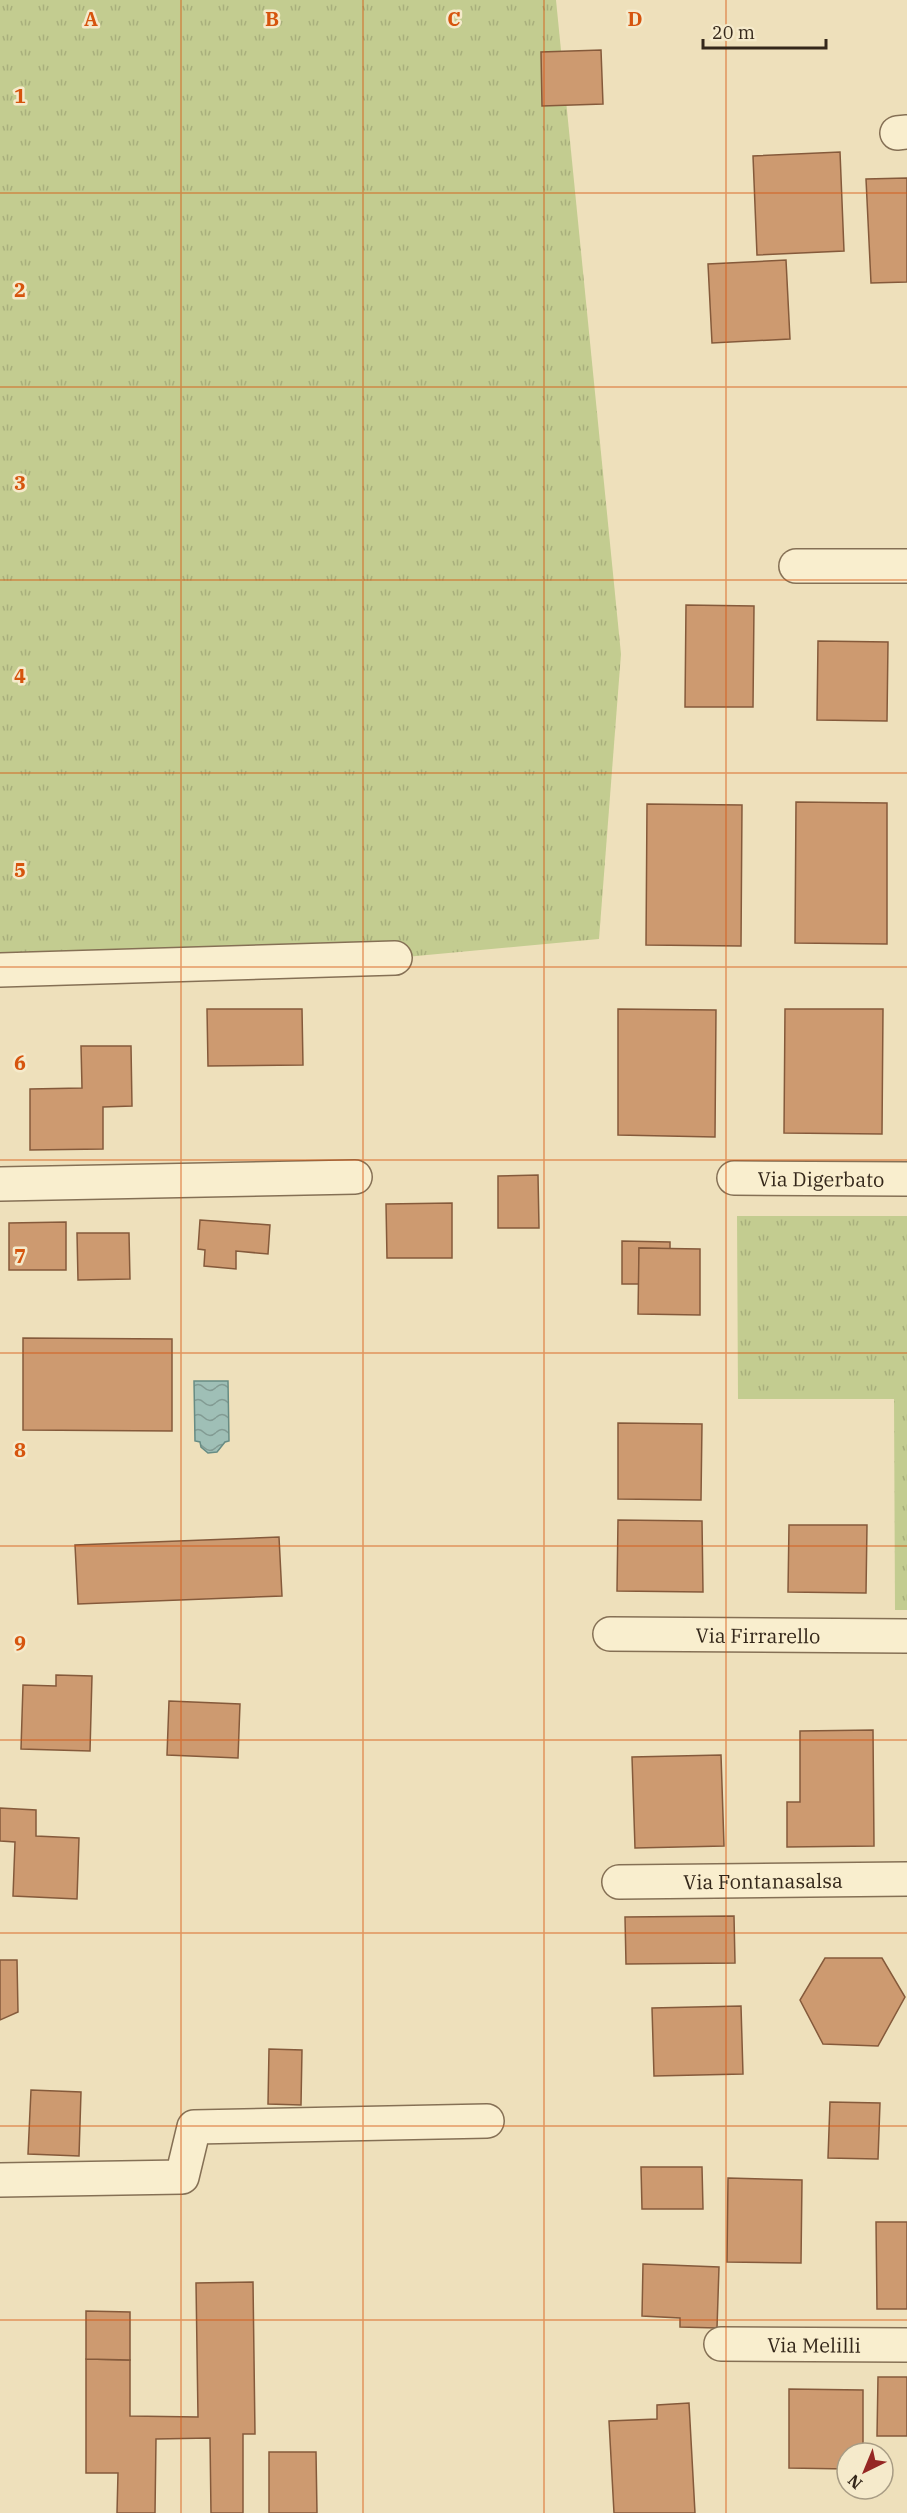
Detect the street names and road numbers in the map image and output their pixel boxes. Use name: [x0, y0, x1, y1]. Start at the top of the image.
street label: Via Digerbato: [758, 1165, 884, 1192]
street label: Via Firrarello: [696, 1621, 820, 1649]
street label: Via Fontanasalsa: [683, 1866, 843, 1895]
street label: Via Melilli: [767, 2331, 861, 2358]

